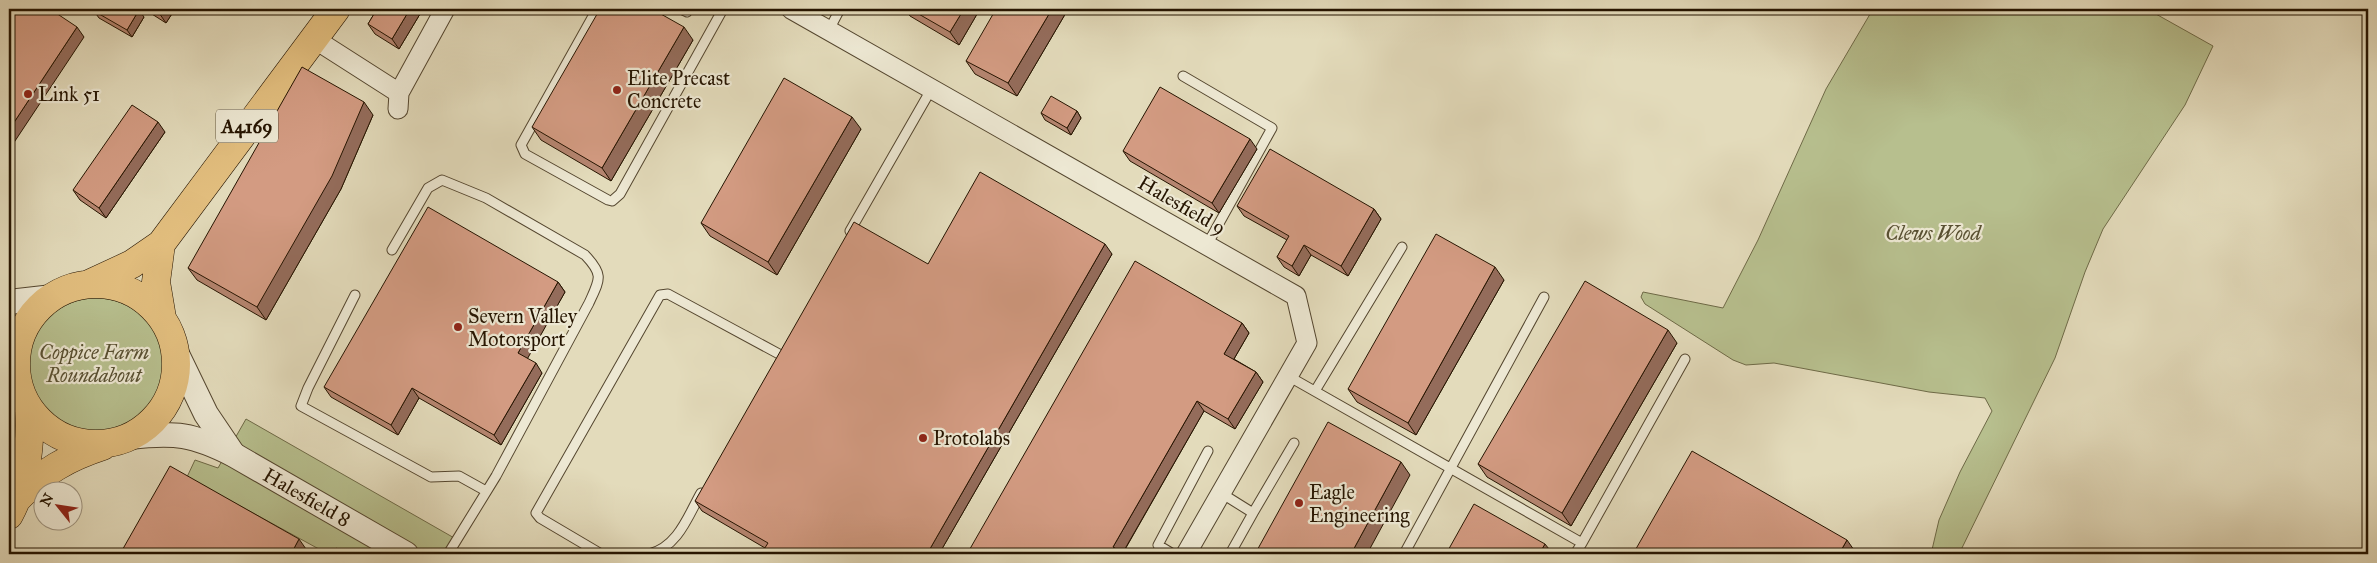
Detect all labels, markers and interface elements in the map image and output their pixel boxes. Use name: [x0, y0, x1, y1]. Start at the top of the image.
place label: Elite Precast Concrete: [627, 66, 730, 113]
place label: Link 51: [38, 82, 100, 106]
marker: Elite Precast Concrete: [611, 84, 623, 96]
marker: Link 51: [22, 88, 34, 100]
road number: A4169: [216, 110, 278, 142]
street label: Halesfield 9: [1134, 170, 1230, 240]
park label: Clews Wood: [1885, 221, 1982, 245]
place label: Severn Valley Motorsport: [468, 304, 578, 351]
marker: Severn Valley Motorsport: [452, 321, 464, 333]
park label: Coppice Farm Roundabout: [39, 340, 149, 387]
place label: Protolabs: [933, 426, 1010, 450]
marker: Protolabs: [917, 432, 929, 444]
street label: Halesfield 8: [259, 462, 355, 532]
north arrow: [32, 480, 82, 530]
place label: Eagle Engineering: [1309, 480, 1410, 528]
text: N: [37, 490, 58, 509]
marker: Eagle Engineering: [1293, 497, 1305, 509]

